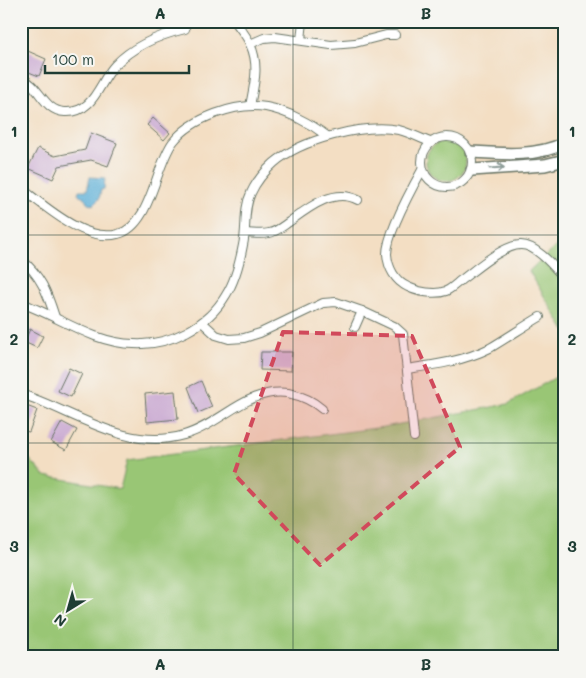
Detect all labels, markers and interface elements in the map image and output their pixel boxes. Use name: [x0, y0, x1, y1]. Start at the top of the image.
text: A: [154, 2, 166, 23]
text: B: [421, 2, 431, 23]
scale bar: [45, 42, 189, 74]
text: 100 m: [52, 49, 94, 69]
text: 1: [10, 120, 18, 141]
text: 1: [568, 120, 576, 141]
one-way arrow: [489, 164, 505, 173]
text: 2: [10, 328, 19, 349]
text: 2: [568, 328, 577, 349]
text: 3: [9, 535, 19, 556]
text: 3: [567, 535, 577, 556]
north arrow: [42, 586, 92, 636]
text: N: [50, 610, 70, 632]
text: A: [154, 653, 166, 674]
text: B: [421, 653, 431, 674]

